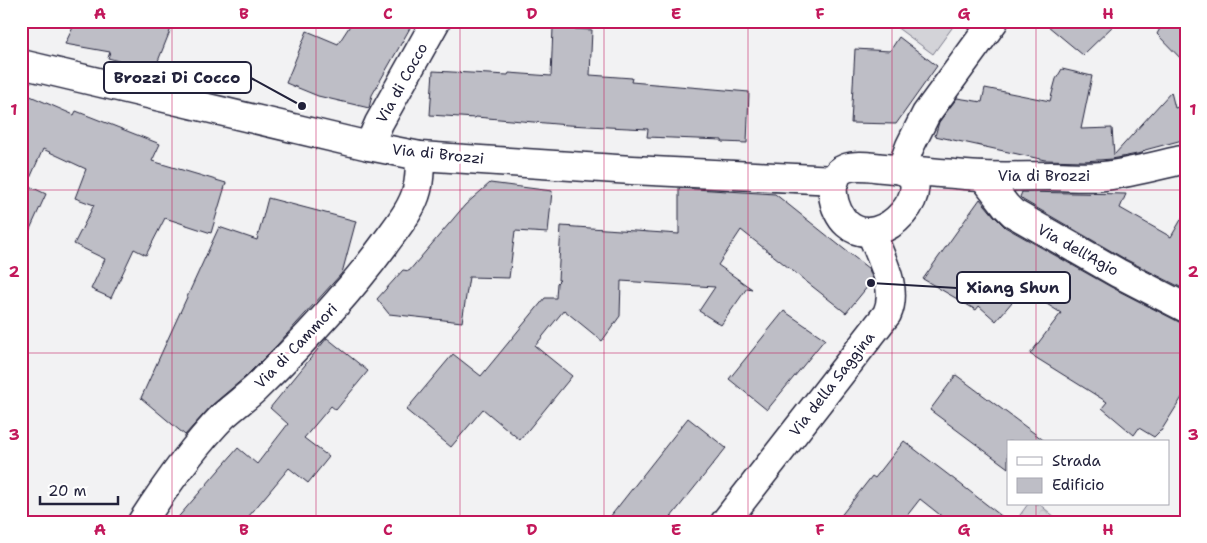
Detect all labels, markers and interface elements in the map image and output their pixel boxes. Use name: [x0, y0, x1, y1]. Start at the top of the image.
text: A: [94, 3, 106, 24]
text: B: [239, 3, 249, 24]
text: C: [383, 3, 393, 24]
text: D: [526, 3, 538, 24]
text: E: [671, 3, 681, 24]
text: F: [815, 3, 825, 24]
text: G: [958, 3, 971, 24]
text: H: [1102, 3, 1114, 24]
street label: Via di Cocco: [372, 39, 432, 127]
callout: Brozzi Di Cocco: [104, 62, 251, 93]
text: Brozzi Di Cocco: [114, 67, 240, 88]
text: 1: [10, 99, 18, 120]
text: 1: [1189, 99, 1197, 120]
street label: Via di Brozzi: [391, 139, 485, 169]
street label: Via di Brozzi: [998, 166, 1090, 186]
street label: Via dell'Agio: [1034, 219, 1122, 281]
text: 2: [8, 261, 20, 282]
text: 2: [1187, 261, 1199, 282]
callout: Xiang Shun: [957, 272, 1070, 303]
text: Xiang Shun: [967, 277, 1060, 298]
street label: Via di Cammori: [250, 299, 342, 393]
street label: Via della Saggina: [785, 327, 880, 440]
text: 3: [8, 424, 20, 445]
text: 3: [1187, 424, 1199, 445]
legend: [1007, 440, 1170, 506]
text: Strada: [1052, 451, 1101, 471]
scale bar: [40, 473, 118, 505]
text: Edificio: [1052, 475, 1104, 495]
text: 20 m: [48, 481, 87, 501]
text: A: [94, 519, 106, 540]
text: B: [239, 519, 249, 540]
text: C: [383, 519, 393, 540]
text: D: [526, 519, 538, 540]
text: E: [671, 519, 681, 540]
text: F: [815, 519, 825, 540]
text: G: [958, 519, 971, 540]
text: H: [1102, 519, 1114, 540]

